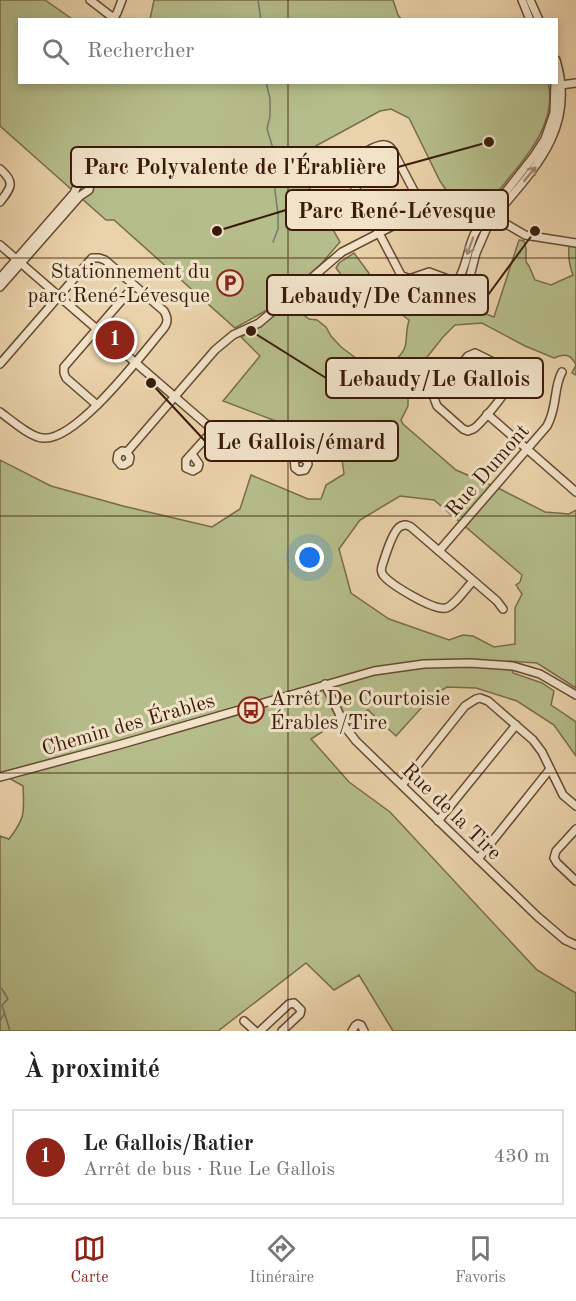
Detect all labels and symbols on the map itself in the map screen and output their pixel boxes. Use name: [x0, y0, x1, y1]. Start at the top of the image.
callout: Parc Polyvalente de l'Érablière: [71, 147, 398, 187]
text: Parc Polyvalente de l'Érablière: [84, 152, 386, 179]
one-way arrow: [524, 166, 537, 182]
callout: Parc René-Lévesque: [286, 190, 508, 230]
text: Parc René-Lévesque: [298, 201, 496, 223]
one-way arrow: [463, 237, 474, 255]
place label: Stationnement du parc René-Lévesque: [28, 262, 210, 307]
parking icon: Stationnement du parc René-Lévesque: [215, 268, 245, 298]
callout: Lebaudy/De Cannes: [267, 275, 488, 315]
text: Lebaudy/De Cannes: [279, 286, 477, 308]
pin: 1: [96, 318, 134, 362]
callout: Lebaudy/Le Gallois: [326, 358, 543, 398]
text: Lebaudy/Le Gallois: [338, 369, 530, 391]
callout: Le Gallois/émard: [205, 421, 398, 461]
street label: Rue Dumont: [442, 421, 534, 521]
text: Le Gallois/émard: [216, 432, 386, 454]
your location: [295, 543, 324, 572]
street label: Chemin des Érables: [38, 687, 217, 760]
place label: Arrêt De Courtoisie Érables/Tire: [270, 689, 450, 734]
bus stop icon: Arrêt De Courtoisie Érables/Tire: [236, 695, 266, 725]
street label: Rue de la Tire: [397, 760, 505, 864]

